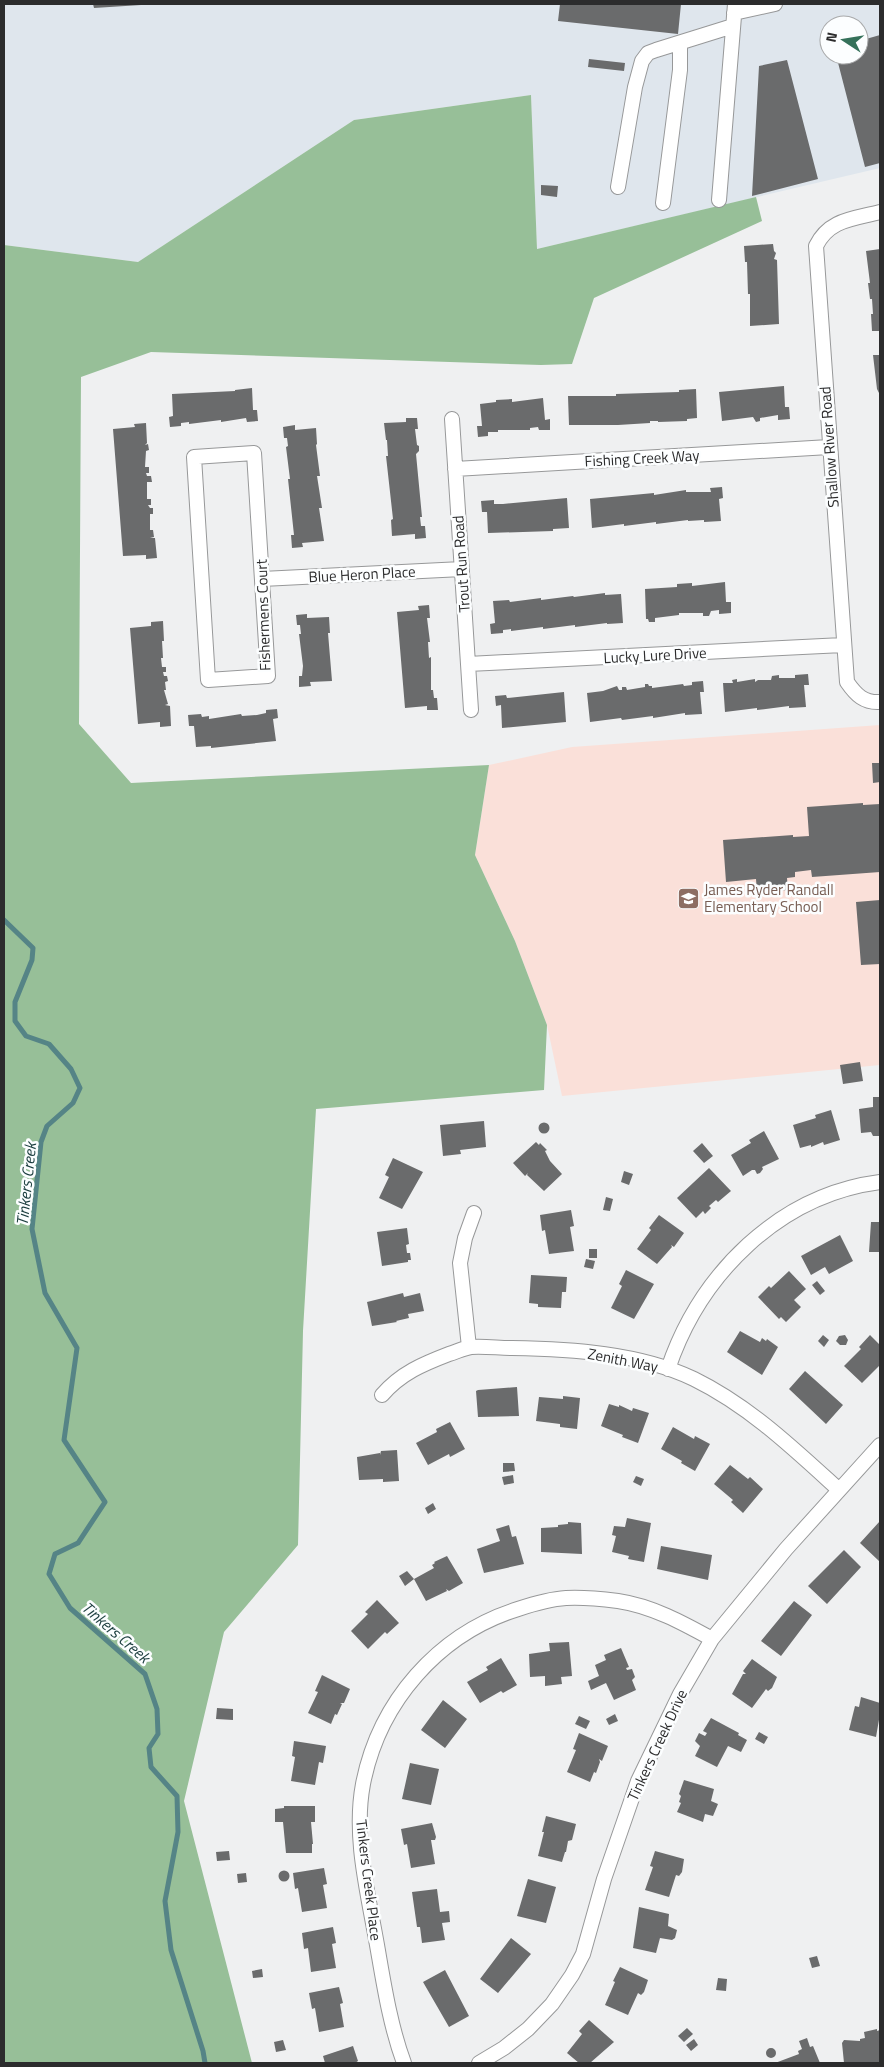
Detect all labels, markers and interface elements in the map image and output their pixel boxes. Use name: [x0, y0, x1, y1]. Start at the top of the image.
north arrow: [819, 15, 869, 65]
text: N: [820, 30, 842, 44]
street label: Shallow River Road: [813, 386, 845, 508]
street label: Fishing Creek Way: [584, 444, 700, 472]
street label: Trout Run Road: [446, 515, 476, 613]
street label: Fishermens Court: [250, 558, 276, 671]
street label: Blue Heron Place: [308, 560, 416, 588]
street label: Lucky Lure Drive: [603, 641, 707, 669]
place label: James Ryder Randall Elementary School: [704, 878, 834, 918]
school or university icon: James Ryder Randall Elementary School: [676, 886, 700, 910]
water label: Tinkers Creek: [10, 1139, 42, 1227]
street label: Zenith Way: [586, 1342, 660, 1378]
water label: Tinkers Creek: [77, 1596, 157, 1670]
street label: Tinkers Creek Drive: [621, 1685, 693, 1805]
street label: Tinkers Creek Place: [350, 1818, 388, 1942]

